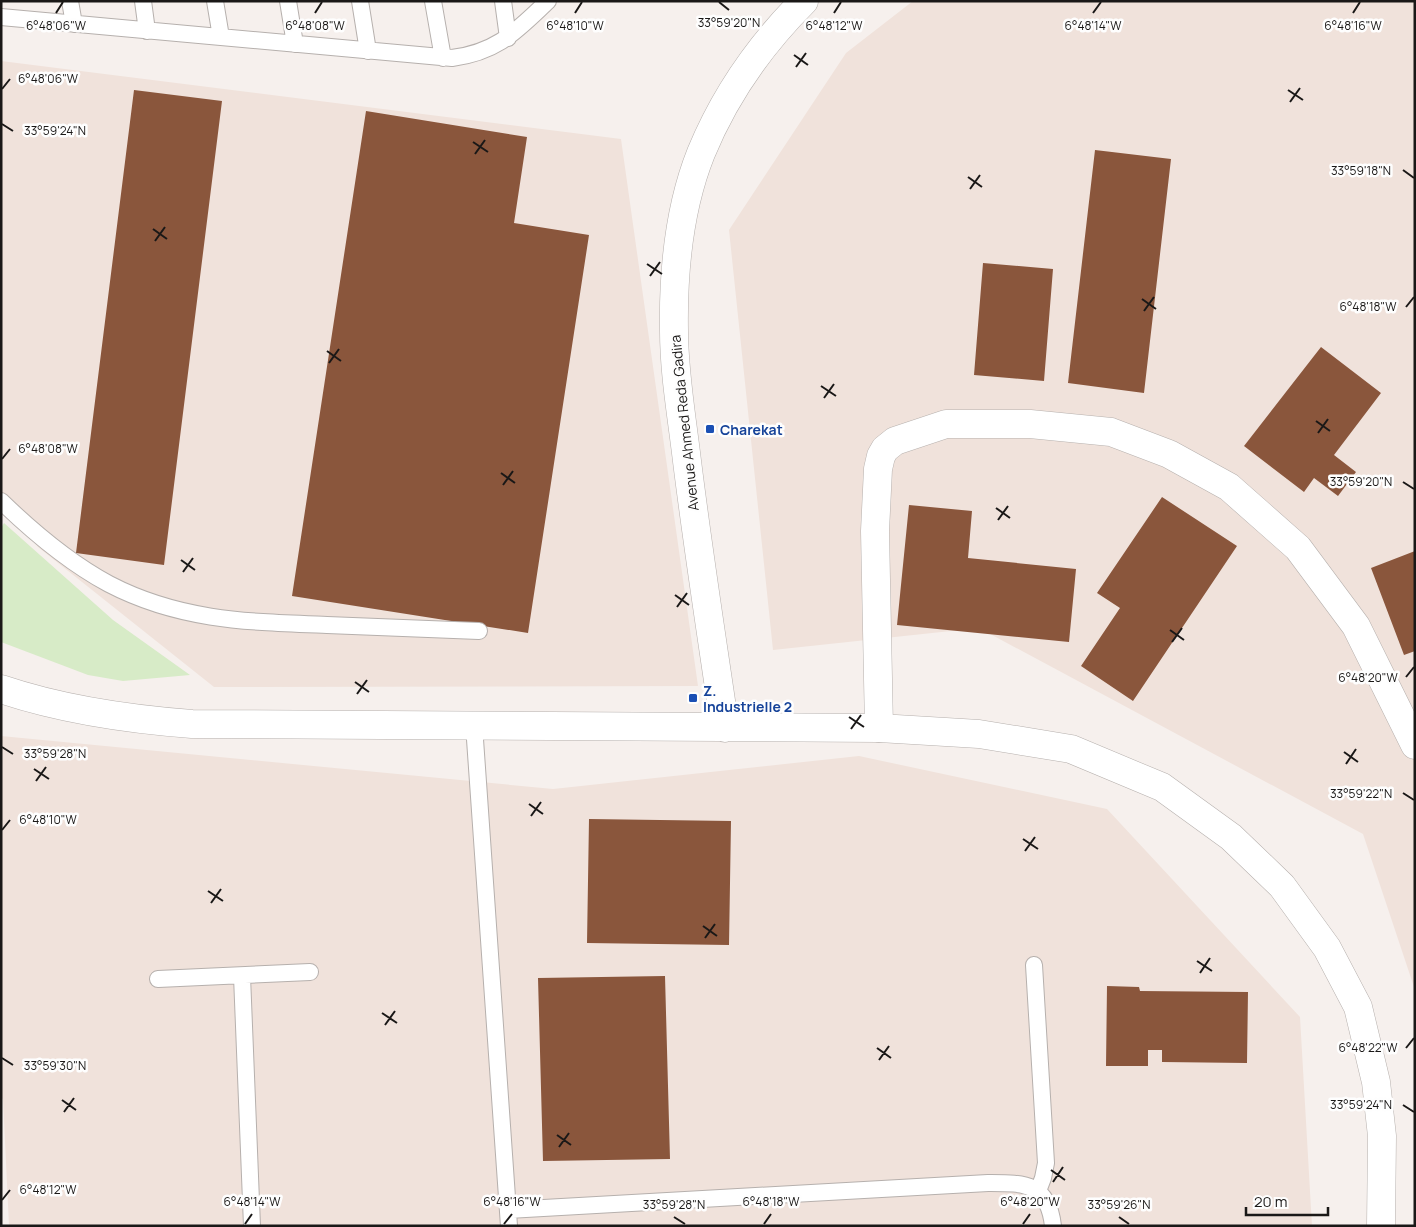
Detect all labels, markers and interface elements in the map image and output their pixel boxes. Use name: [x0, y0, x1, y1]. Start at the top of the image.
text: 33°59'20"N: [698, 14, 760, 31]
text: 6°48'06"W: [26, 17, 87, 34]
text: 6°48'08"W: [285, 17, 346, 34]
text: 6°48'10"W: [546, 17, 604, 34]
text: 6°48'12"W: [806, 17, 863, 34]
text: 6°48'14"W: [1065, 17, 1122, 34]
text: 6°48'16"W: [1324, 17, 1383, 34]
text: 6°48'06"W: [18, 70, 79, 87]
text: 33°59'24"N: [24, 122, 86, 139]
text: 33°59'18"N: [1331, 162, 1391, 179]
text: 6°48'18"W: [1339, 298, 1397, 315]
street label: Avenue Ahmed Reda Gadira: [665, 334, 703, 512]
place label: Charekat: [720, 420, 783, 439]
marker: Charekat: [704, 423, 716, 435]
text: 6°48'08"W: [18, 440, 79, 457]
text: 33°59'20"N: [1330, 473, 1392, 490]
text: 6°48'20"W: [1338, 669, 1399, 686]
place label: Z. Industrielle 2: [703, 681, 792, 716]
marker: Z. Industrielle 2: [687, 692, 699, 704]
text: 33°59'28"N: [24, 745, 86, 762]
text: 33°59'22"N: [1330, 785, 1392, 802]
text: 6°48'10"W: [19, 811, 77, 828]
text: 6°48'22"W: [1338, 1039, 1398, 1056]
text: 33°59'30"N: [24, 1057, 86, 1074]
text: 33°59'24"N: [1330, 1096, 1392, 1113]
text: 6°48'12"W: [20, 1181, 77, 1198]
scale bar: [1246, 1184, 1328, 1216]
text: 20 m: [1254, 1191, 1287, 1212]
text: 6°48'14"W: [224, 1193, 281, 1210]
text: 6°48'16"W: [483, 1193, 542, 1210]
text: 6°48'18"W: [742, 1193, 800, 1210]
text: 6°48'20"W: [1000, 1193, 1061, 1210]
text: 33°59'28"N: [643, 1196, 705, 1213]
text: 33°59'26"N: [1088, 1196, 1150, 1213]

